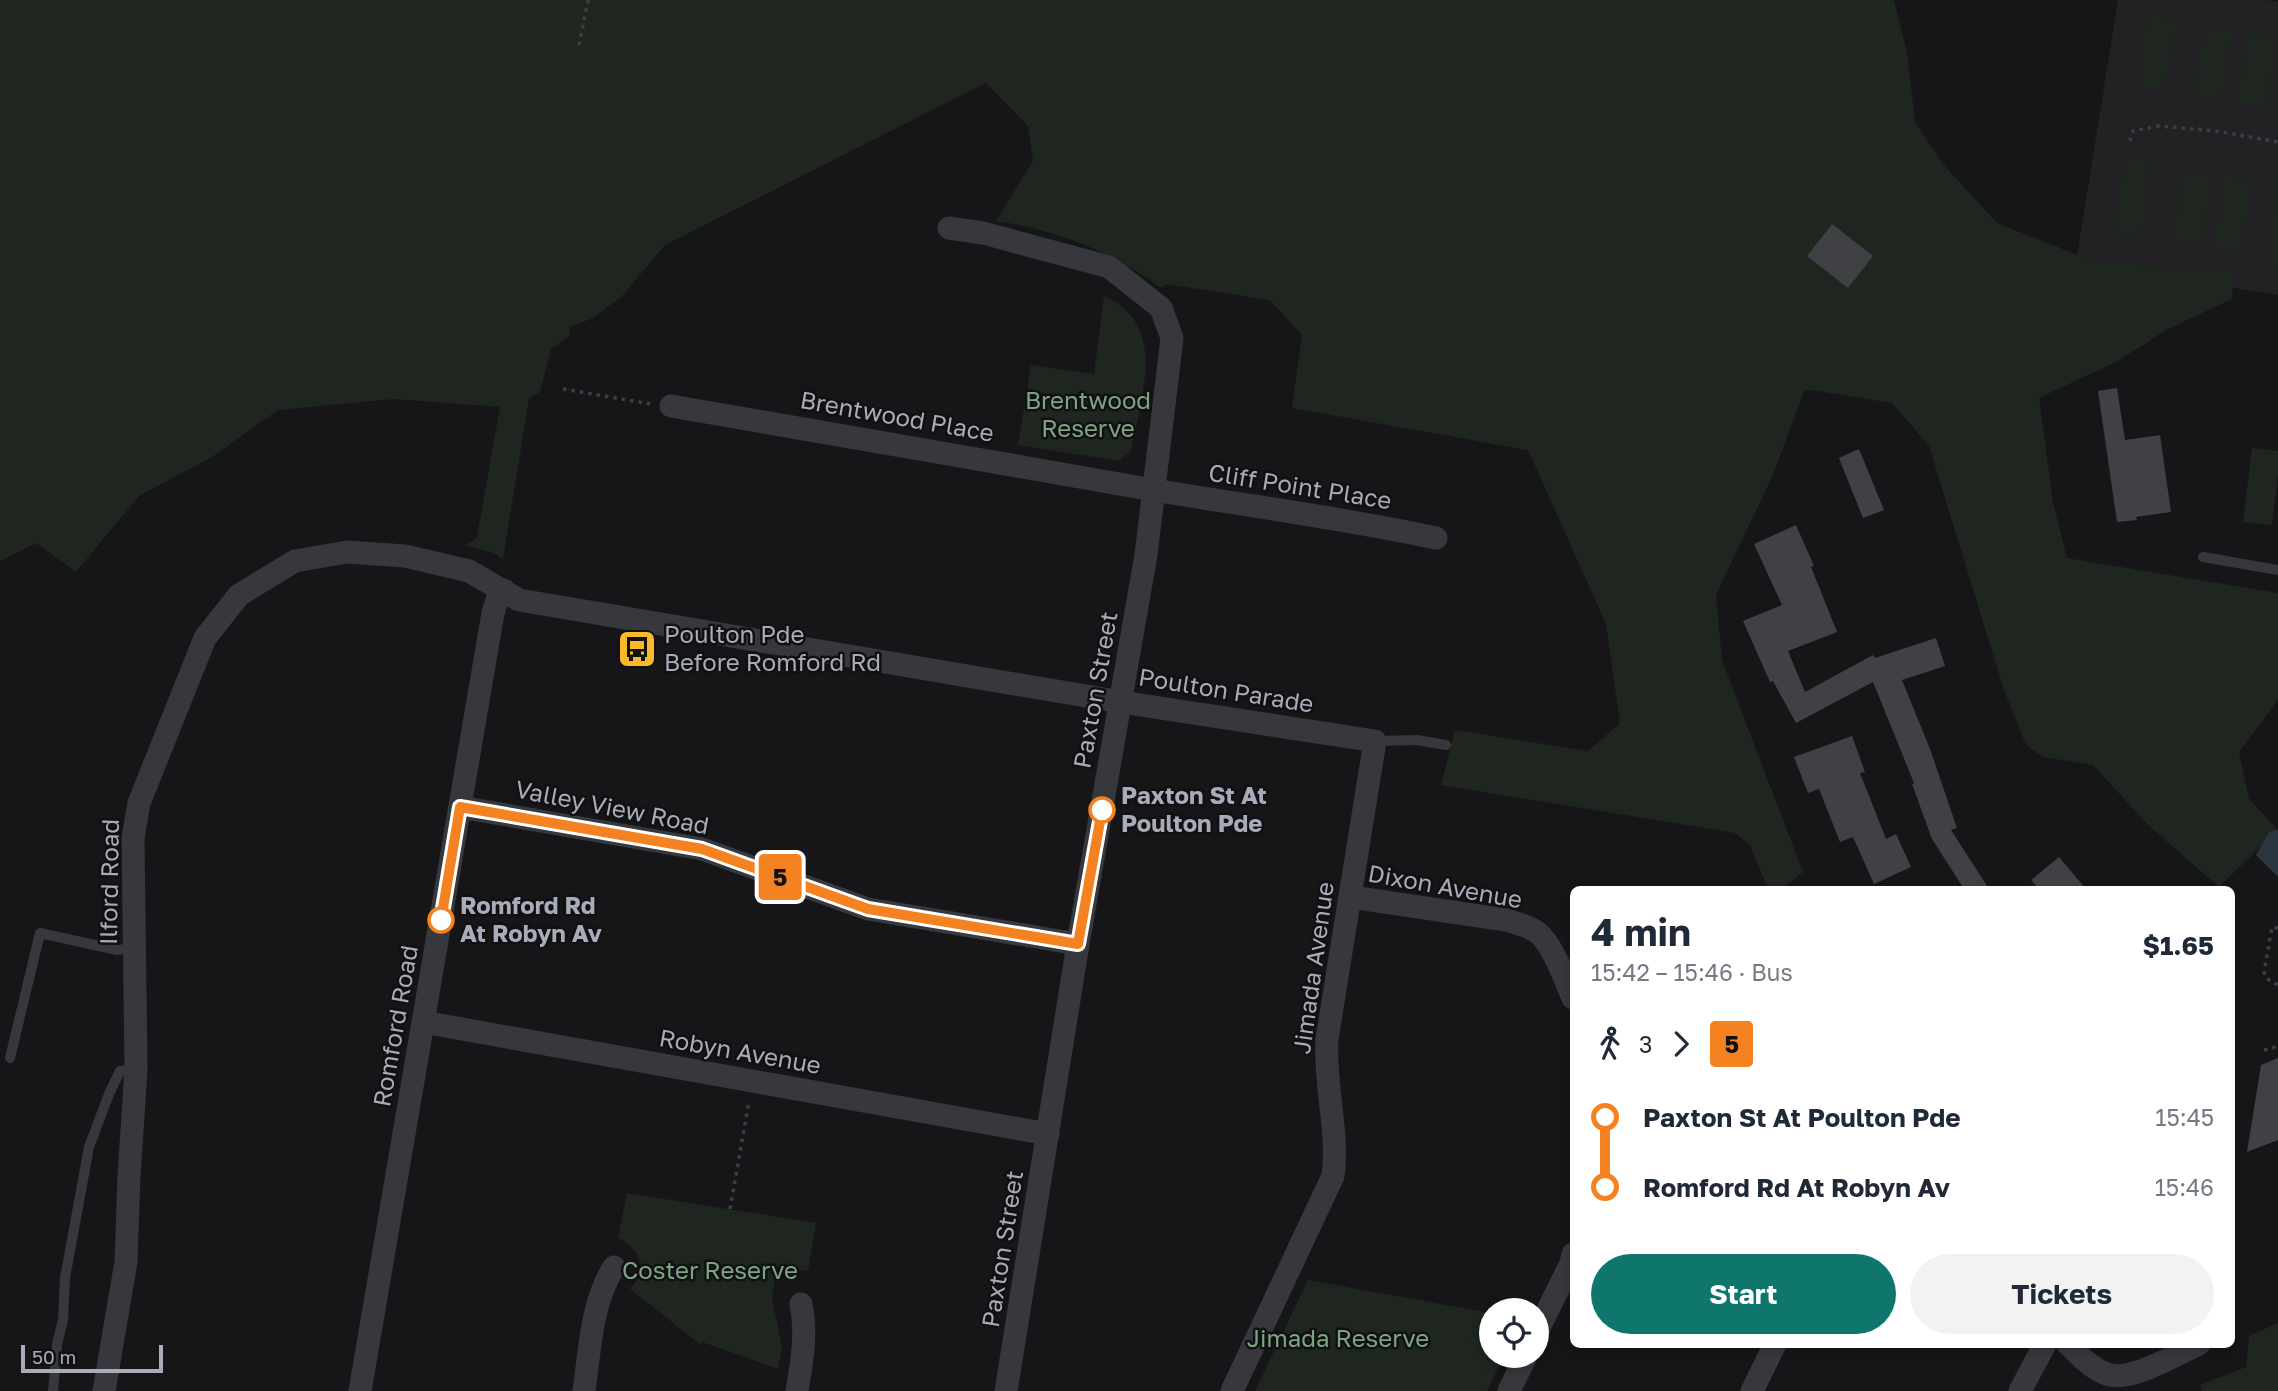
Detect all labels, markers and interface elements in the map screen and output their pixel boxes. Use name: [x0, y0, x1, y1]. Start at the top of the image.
street label: Brentwood Place: [798, 384, 996, 447]
park label: Brentwood Reserve: [1025, 385, 1151, 442]
street label: Cliff Point Place: [1207, 457, 1394, 514]
street label: Paxton Street: [1066, 609, 1123, 770]
place label: Poulton Pde Before Romford Rd: [664, 619, 881, 676]
bus stop icon: Poulton Pde Before Romford Rd: [616, 628, 658, 670]
street label: Poulton Parade: [1137, 661, 1316, 718]
street label: Valley View Road: [513, 774, 712, 840]
place label: Paxton St At Poulton Pde: [1121, 780, 1267, 837]
marker: Paxton St At Poulton Pde: [1089, 797, 1115, 823]
street label: Ilford Road: [93, 819, 124, 945]
line badge: 5: [757, 854, 803, 900]
street label: Dixon Avenue: [1366, 858, 1525, 913]
text: 5: [773, 862, 787, 891]
street label: Jimada Avenue: [1286, 880, 1339, 1056]
place label: Romford Rd At Robyn Av: [460, 890, 603, 947]
marker: Romford Rd At Robyn Av: [428, 907, 454, 933]
text: 4 min: [1591, 909, 1691, 954]
text: $1.65: [2142, 930, 2214, 961]
street label: Romford Road: [366, 943, 423, 1109]
text: 15:42 – 15:46 · Bus: [1591, 958, 1793, 986]
street label: Robyn Avenue: [657, 1022, 823, 1079]
icon: walk: [1591, 1025, 1629, 1063]
icon: forward: [1662, 1025, 1700, 1063]
text: 5: [1724, 1029, 1739, 1058]
text: 3: [1639, 1030, 1652, 1058]
text: Paxton St At Poulton Pde: [1643, 1102, 1961, 1133]
text: 15:45: [2155, 1103, 2214, 1131]
street label: Paxton Street: [975, 1168, 1028, 1329]
text: Romford Rd At Robyn Av: [1643, 1172, 1950, 1203]
text: 15:46: [2155, 1173, 2214, 1201]
button: Start: [1591, 1254, 1896, 1334]
button: Tickets: [1910, 1254, 2214, 1334]
park label: Coster Reserve: [622, 1255, 798, 1284]
map controls: [1479, 1298, 1549, 1368]
button: locate: [1479, 1298, 1549, 1368]
park label: Jimada Reserve: [1247, 1323, 1429, 1352]
scale bar: [21, 1342, 163, 1374]
text: 50 m: [32, 1345, 76, 1368]

